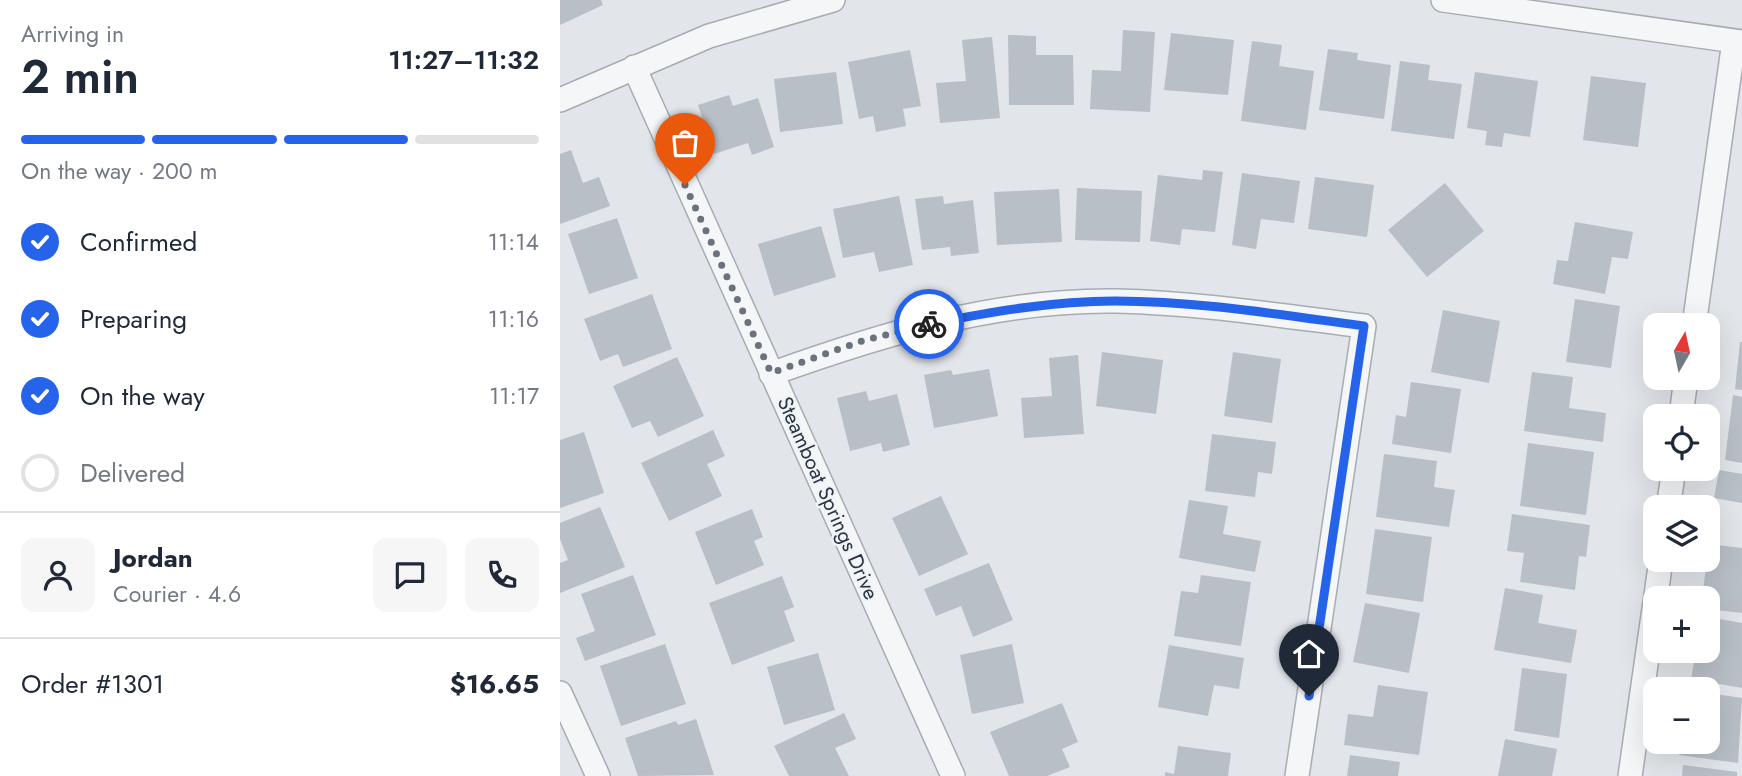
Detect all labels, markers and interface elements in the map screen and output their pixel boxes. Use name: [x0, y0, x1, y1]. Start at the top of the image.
text: Arriving in: [21, 17, 124, 51]
text: 11:27–11:32: [388, 41, 539, 79]
text: 2 min: [21, 44, 139, 110]
pin: [655, 113, 715, 185]
icon: bag: [666, 124, 704, 162]
text: On the way · 200 m: [21, 154, 217, 188]
icon: check: [21, 223, 59, 261]
text: Confirmed: [80, 223, 197, 261]
text: 11:14: [488, 225, 539, 259]
courier: [894, 289, 964, 359]
icon: check: [21, 300, 59, 338]
text: Preparing: [80, 300, 187, 338]
text: 11:16: [488, 302, 539, 336]
icon: bike: [910, 305, 948, 343]
north arrow: [1643, 313, 1720, 390]
map controls: [1643, 313, 1720, 754]
icon: check: [21, 377, 59, 415]
text: On the way: [80, 377, 205, 415]
text: 11:17: [489, 379, 539, 413]
street label: Steamboat Springs Drive: [770, 392, 886, 604]
button: locate: [1643, 404, 1720, 481]
text: Delivered: [80, 454, 185, 492]
button: layers: [1643, 495, 1720, 572]
button: person: [21, 538, 95, 612]
button: chat: [373, 538, 447, 612]
button: phone: [465, 538, 539, 612]
text: Jordan: [113, 539, 193, 577]
text: Courier · 4.6: [113, 577, 241, 611]
button: +: [1643, 586, 1720, 663]
pin: [1279, 624, 1339, 696]
icon: home: [1290, 635, 1328, 673]
text: Order #1301: [21, 665, 164, 703]
text: $16.65: [450, 665, 539, 703]
button: −: [1643, 677, 1720, 754]

